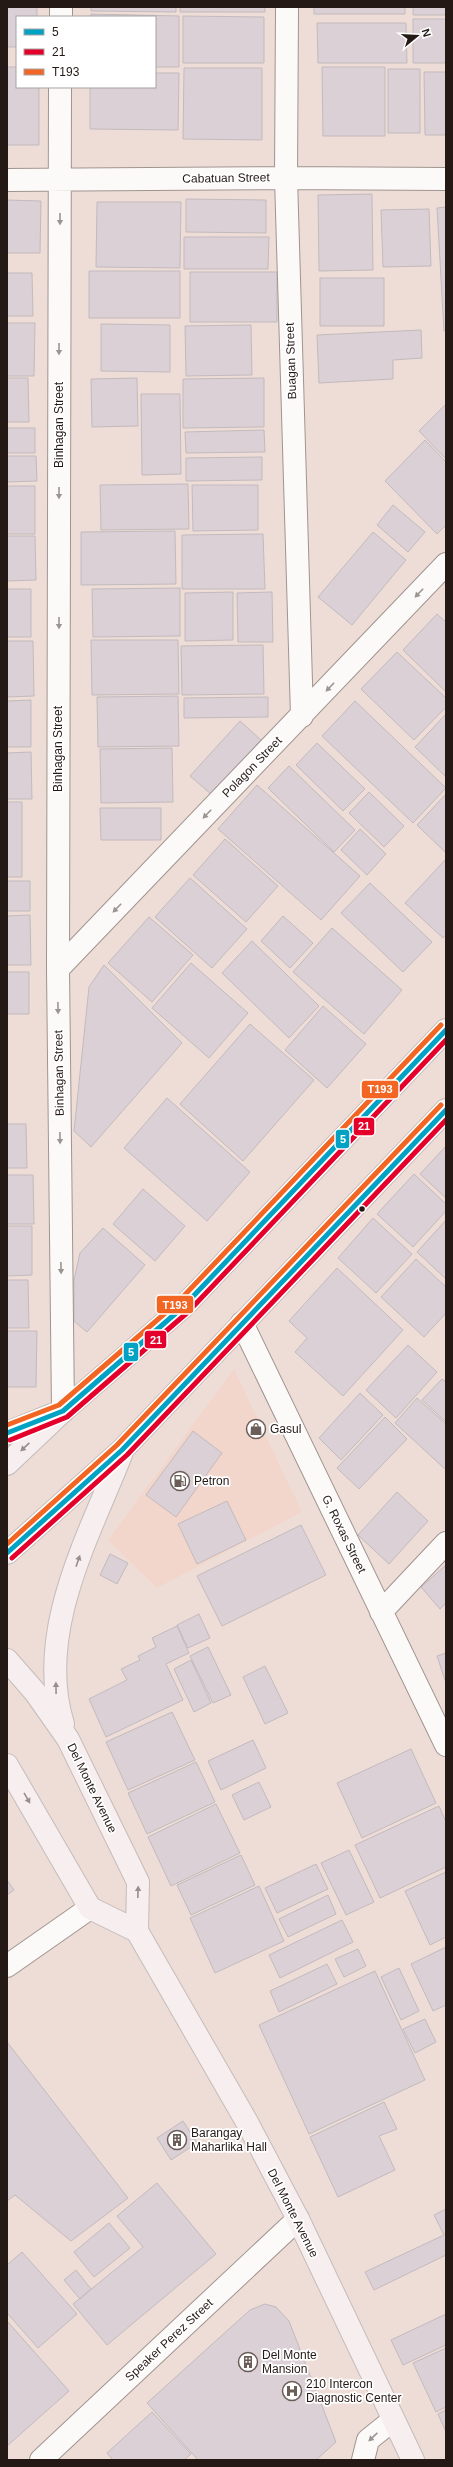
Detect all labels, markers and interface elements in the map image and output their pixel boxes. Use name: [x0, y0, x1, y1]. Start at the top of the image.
legend: [16, 16, 156, 88]
north arrow: [397, 16, 437, 56]
text: 5: [52, 25, 59, 39]
text: N: [420, 27, 433, 39]
text: 21: [52, 45, 66, 59]
text: T193: [52, 65, 80, 79]
street label: Cabatuan Street: [182, 170, 270, 186]
one-way arrow: [57, 213, 63, 226]
street label: Buagan Street: [283, 322, 299, 400]
one-way arrow: [56, 343, 62, 356]
street label: Binhagan Street: [52, 381, 66, 468]
one-way arrow: [56, 487, 62, 500]
one-way arrow: [414, 588, 424, 598]
one-way arrow: [56, 617, 62, 630]
one-way arrow: [325, 682, 334, 692]
street label: Binhagan Street: [51, 705, 65, 792]
street label: Polagon Street: [219, 733, 285, 800]
one-way arrow: [202, 809, 212, 819]
one-way arrow: [112, 903, 122, 913]
one-way arrow: [55, 1002, 61, 1015]
street label: Binhagan Street: [51, 1029, 67, 1116]
line badge: T193: [361, 1080, 399, 1099]
text: T193: [367, 1083, 393, 1095]
line badge: 21: [353, 1117, 375, 1136]
text: 21: [358, 1120, 370, 1132]
line badge: 5: [335, 1129, 350, 1149]
one-way arrow: [57, 1132, 63, 1145]
text: 5: [340, 1133, 346, 1145]
unlabelled marker: [357, 1204, 367, 1214]
one-way arrow: [58, 1262, 64, 1275]
line badge: T193: [156, 1295, 194, 1314]
text: T193: [162, 1299, 188, 1311]
line badge: 21: [144, 1330, 167, 1349]
text: 21: [150, 1334, 162, 1346]
line badge: 5: [123, 1342, 139, 1362]
text: 5: [128, 1346, 134, 1358]
shop icon: Gasul: [245, 1418, 267, 1440]
place label: Gasul: [270, 1422, 301, 1436]
one-way arrow: [20, 1442, 30, 1452]
fuel station icon: Petron: [169, 1470, 191, 1492]
place label: Petron: [194, 1474, 229, 1488]
street label: G. Roxas Street: [319, 1493, 369, 1576]
one-way arrow: [75, 1554, 81, 1566]
one-way arrow: [53, 1682, 60, 1694]
street label: Del Monte Avenue: [64, 1741, 120, 1835]
one-way arrow: [23, 1793, 30, 1804]
one-way arrow: [135, 1885, 141, 1898]
place label: Barangay Maharlika Hall: [191, 2126, 267, 2154]
building icon: Barangay Maharlika Hall: [166, 2129, 188, 2151]
street label: Del Monte Avenue: [265, 2166, 322, 2260]
street label: Speaker Perez Street: [122, 2295, 216, 2384]
place label: Del Monte Mansion: [262, 2348, 317, 2376]
building icon: Del Monte Mansion: [237, 2351, 259, 2373]
place label: 210 Intercon Diagnostic Center: [306, 2377, 401, 2405]
hospital icon: 210 Intercon Diagnostic Center: [281, 2380, 303, 2402]
one-way arrow: [368, 2432, 378, 2442]

